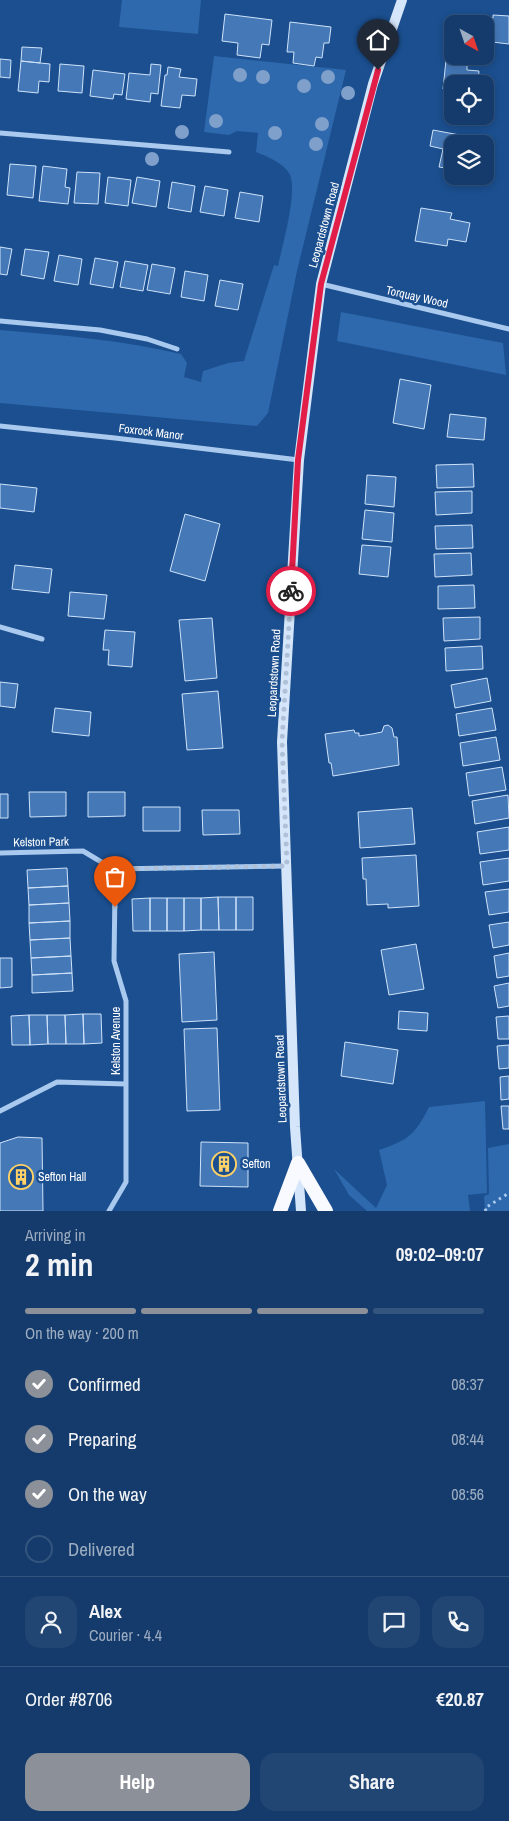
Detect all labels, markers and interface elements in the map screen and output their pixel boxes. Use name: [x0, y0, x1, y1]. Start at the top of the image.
north arrow: [444, 15, 494, 65]
map controls: [444, 15, 494, 185]
pin: [357, 19, 399, 70]
icon: home: [364, 26, 392, 54]
button: locate: [444, 75, 494, 125]
button: layers: [444, 135, 494, 185]
street label: Leopardstown Road: [305, 180, 343, 270]
street label: Torquay Wood: [384, 282, 450, 312]
street label: Foxrock Manor: [118, 420, 185, 444]
courier: [266, 566, 316, 616]
icon: bike: [277, 577, 305, 605]
street label: Leopardstown Road: [264, 629, 284, 717]
street label: Kelston Park: [13, 834, 69, 850]
pin: [94, 856, 136, 907]
icon: bag: [101, 863, 129, 891]
street label: Kelston Avenue: [108, 1007, 124, 1075]
street label: Leopardstown Road: [271, 1035, 291, 1123]
building icon: Sefton: [211, 1151, 237, 1177]
place label: Sefton: [242, 1156, 270, 1172]
building icon: Sefton Hall: [8, 1164, 34, 1190]
place label: Sefton Hall: [38, 1169, 86, 1185]
text: Arriving in: [25, 1224, 86, 1246]
text: 09:02–09:07: [396, 1241, 484, 1267]
text: 2 min: [25, 1243, 94, 1286]
text: On the way · 200 m: [25, 1322, 139, 1344]
icon: check: [25, 1370, 53, 1398]
text: Confirmed: [68, 1371, 141, 1397]
text: 08:37: [451, 1373, 484, 1395]
icon: check: [25, 1425, 53, 1453]
text: Preparing: [68, 1426, 136, 1452]
text: 08:44: [451, 1428, 484, 1450]
icon: check: [25, 1480, 53, 1508]
text: On the way: [68, 1481, 147, 1507]
text: 08:56: [451, 1483, 484, 1505]
text: Delivered: [68, 1536, 135, 1562]
button: person: [25, 1596, 77, 1648]
button: chat: [368, 1596, 420, 1648]
button: phone: [432, 1596, 484, 1648]
text: Alex: [89, 1598, 122, 1624]
text: Courier · 4.4: [89, 1624, 162, 1646]
text: Order #8706: [25, 1686, 112, 1712]
text: €20.87: [436, 1686, 484, 1712]
button: Help: [25, 1753, 250, 1811]
button: Share: [260, 1753, 484, 1811]

